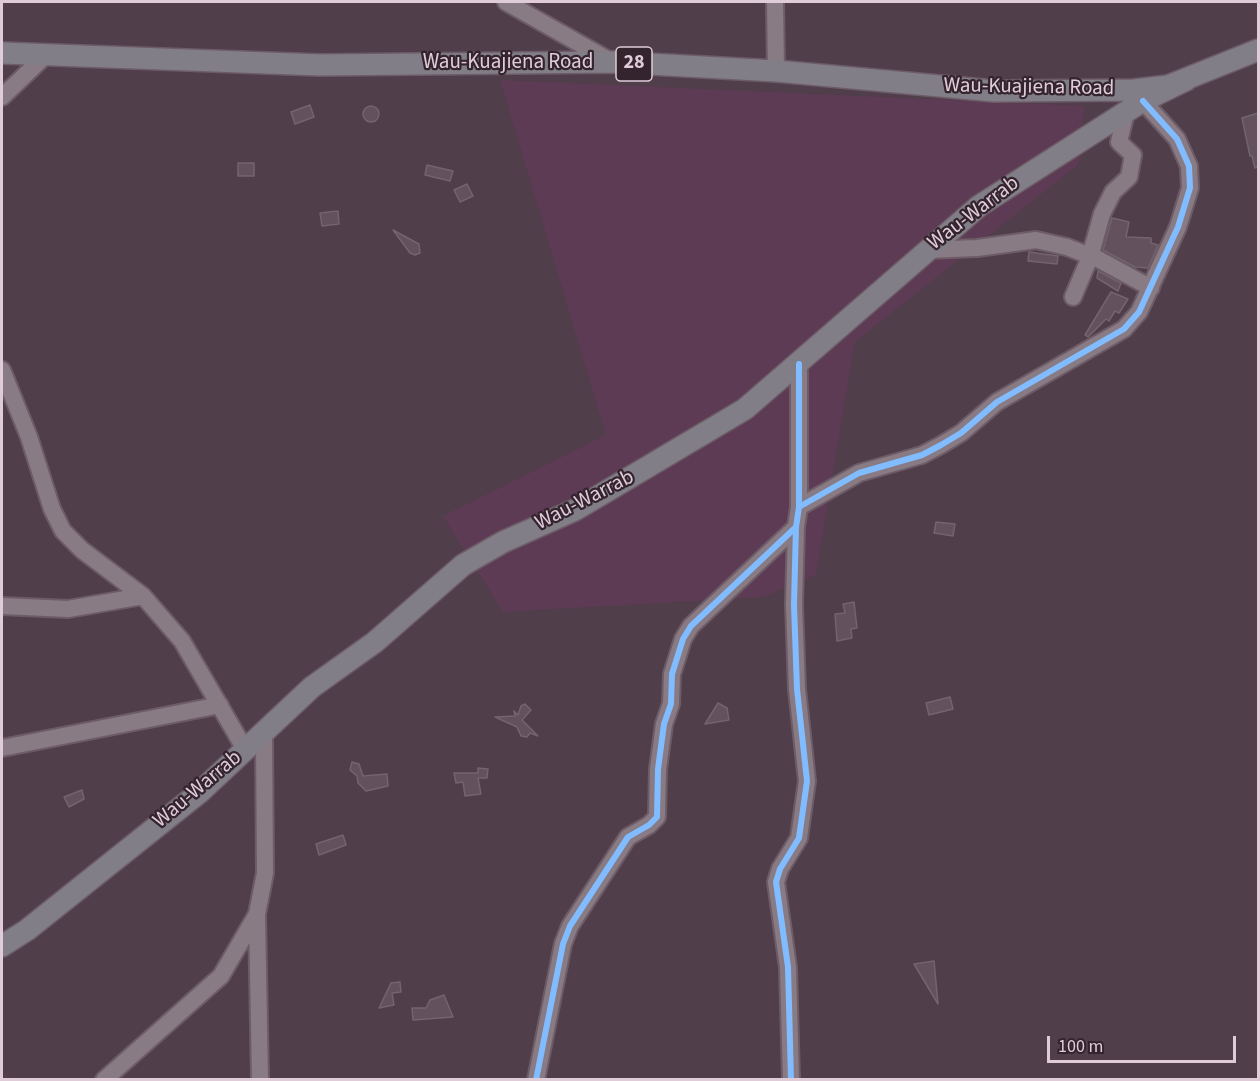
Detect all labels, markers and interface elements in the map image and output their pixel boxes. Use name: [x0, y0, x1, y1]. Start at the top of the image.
road number: 28: [616, 47, 652, 81]
street label: Wau-Kuajiena Road: [423, 50, 593, 76]
street label: Wau-Kuajiena Road: [943, 74, 1115, 102]
street label: Wau-Warrab: [923, 172, 1025, 256]
street label: Wau-Warrab: [531, 465, 639, 537]
street label: Wau-Warrab: [149, 746, 247, 834]
scale bar: [1050, 1024, 1239, 1062]
text: 100 m: [1058, 1034, 1103, 1059]

